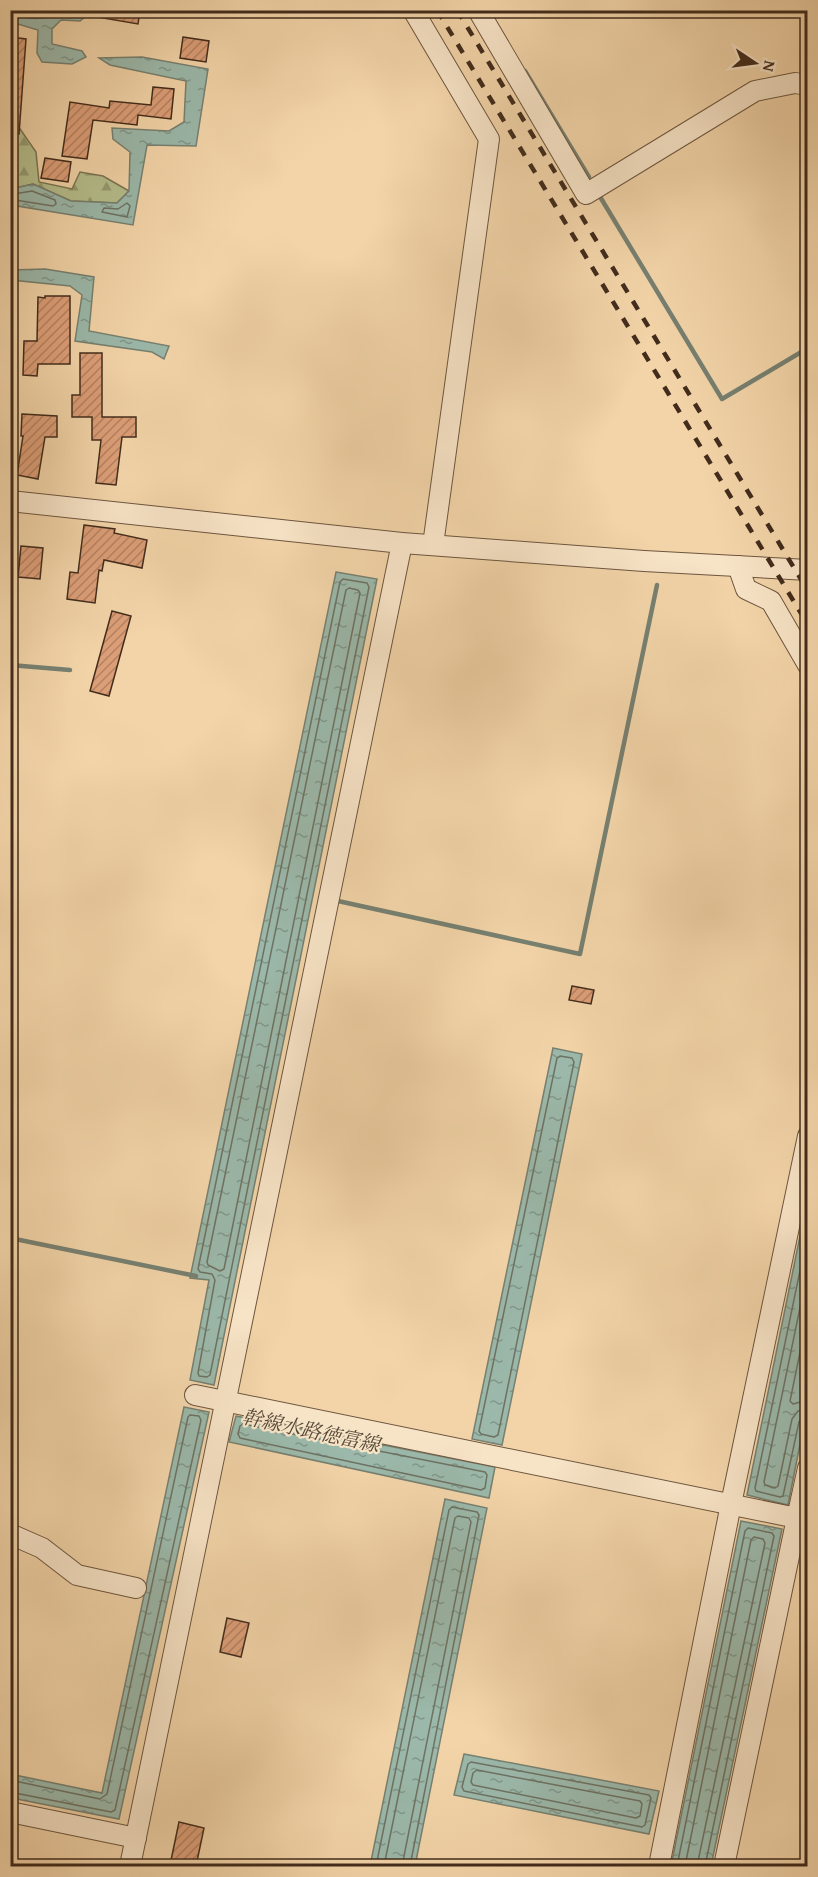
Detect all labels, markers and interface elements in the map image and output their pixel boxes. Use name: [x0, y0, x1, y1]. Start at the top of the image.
north arrow: [725, 33, 785, 93]
text: N: [757, 58, 783, 75]
water label: 幹線水路徳富線: [240, 1401, 385, 1459]

